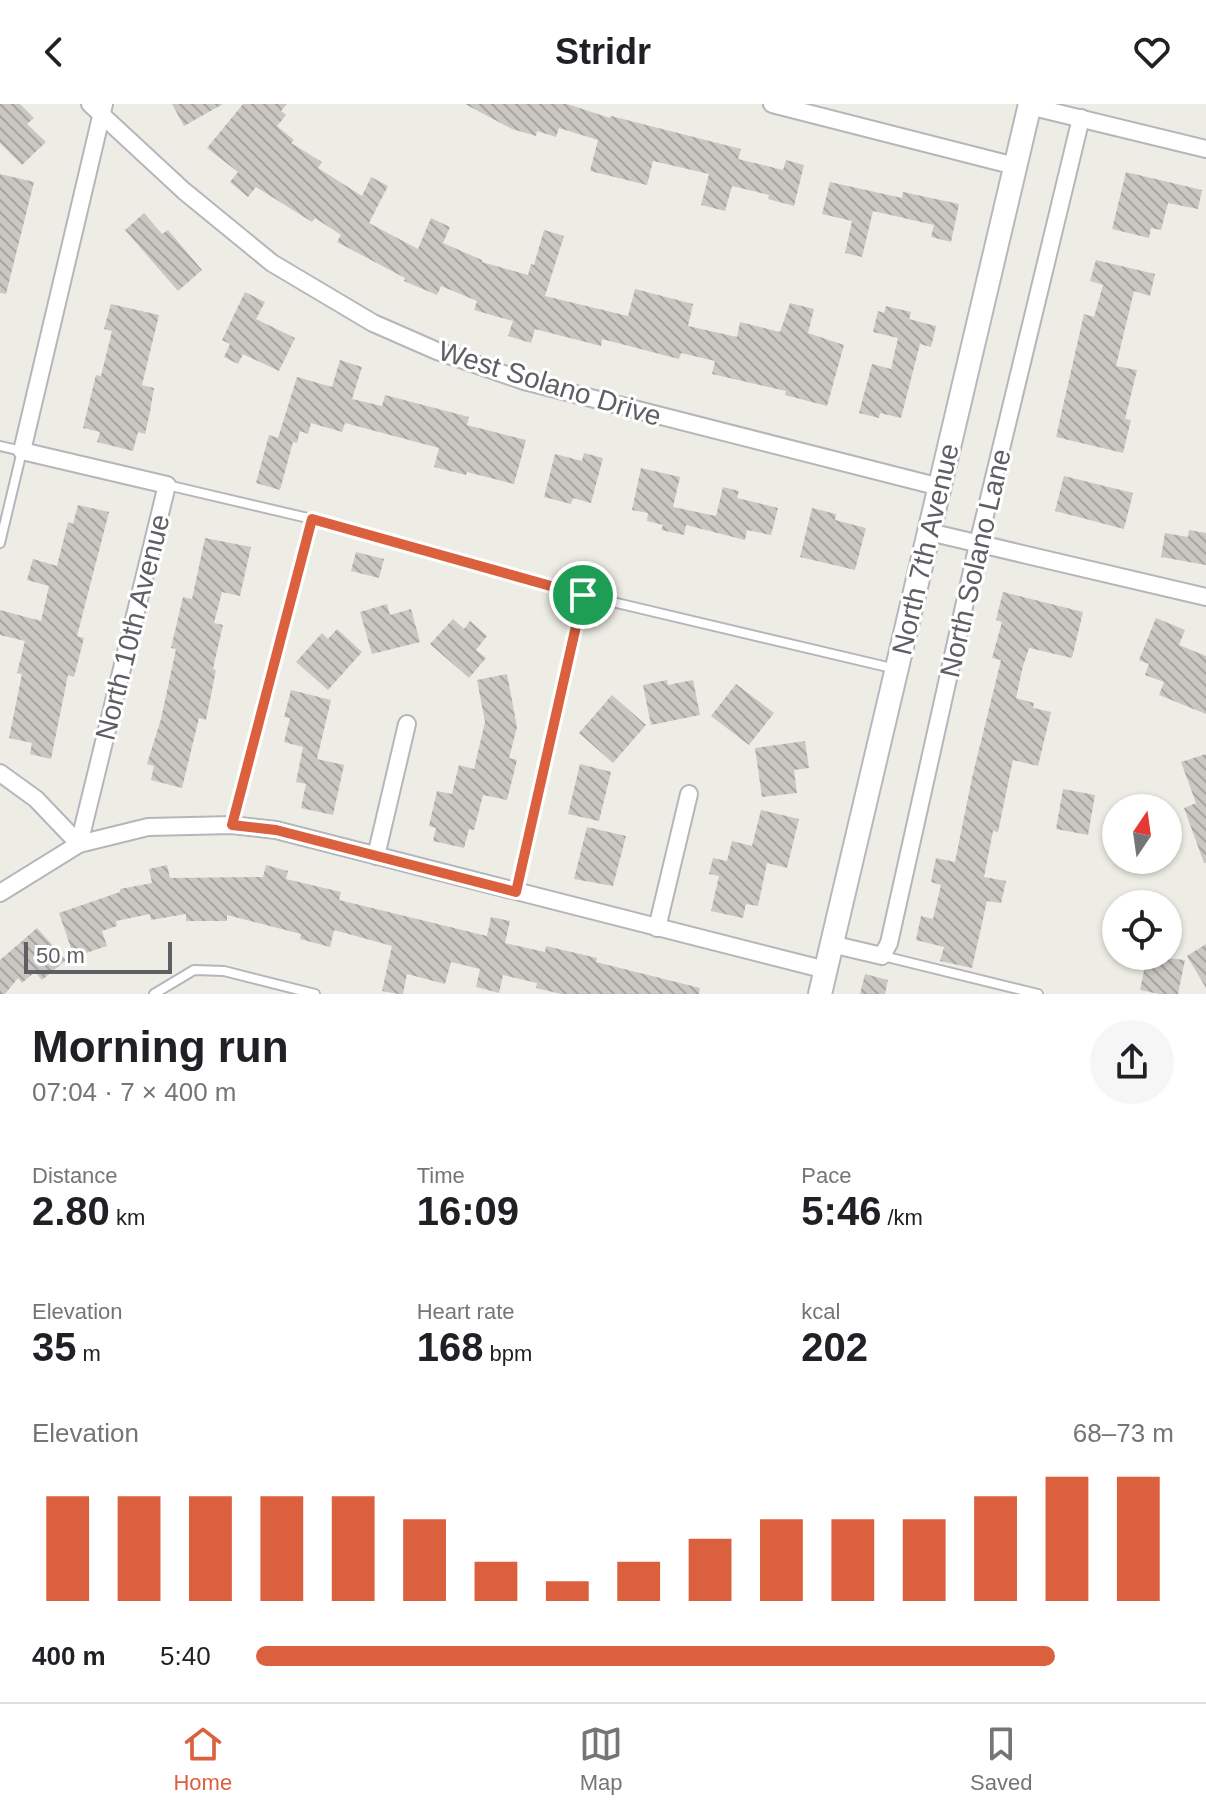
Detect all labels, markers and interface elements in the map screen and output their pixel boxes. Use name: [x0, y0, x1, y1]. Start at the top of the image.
icon: back: [32, 30, 76, 74]
icon: heart: [1130, 30, 1174, 74]
text: Stridr: [555, 31, 651, 72]
street label: West Solano Drive: [435, 335, 665, 432]
street label: North 7th Avenue: [886, 440, 965, 658]
street label: North Solano Lane: [934, 446, 1017, 680]
street label: North 10th Avenue: [89, 511, 176, 743]
pin: [549, 561, 617, 629]
icon: arrive: [561, 573, 605, 617]
north arrow: [1102, 794, 1182, 874]
map controls: [1102, 794, 1182, 970]
button: locate: [1102, 890, 1182, 970]
scale bar: [24, 938, 172, 974]
text: 50 m: [36, 943, 85, 968]
button: share: [1090, 1020, 1174, 1104]
text: Morning run: [32, 1022, 289, 1071]
text: 07:04 · 7 × 400 m: [32, 1077, 237, 1107]
text: Distance: [32, 1163, 118, 1188]
text: Time: [417, 1163, 465, 1188]
text: Pace: [801, 1163, 851, 1188]
text: 2.80: [32, 1189, 110, 1233]
text: 16:09: [417, 1189, 519, 1233]
text: 5:46: [801, 1189, 881, 1233]
text: km: [110, 1205, 145, 1230]
text: /km: [881, 1205, 923, 1230]
text: Elevation: [32, 1299, 123, 1324]
text: Heart rate: [417, 1299, 514, 1324]
text: kcal: [801, 1299, 840, 1324]
text: 35: [32, 1325, 77, 1369]
text: 168: [417, 1325, 483, 1369]
text: 202: [801, 1325, 868, 1369]
text: m: [77, 1341, 101, 1366]
text: bpm: [483, 1341, 532, 1366]
text: Elevation: [32, 1418, 139, 1448]
text: 68–73 m: [1073, 1418, 1174, 1448]
text: 400 m: [32, 1641, 106, 1671]
text: 5:40: [160, 1641, 211, 1671]
tab: Home: [173, 1722, 232, 1796]
tab: Map: [579, 1722, 623, 1796]
tab: Saved: [970, 1722, 1033, 1796]

